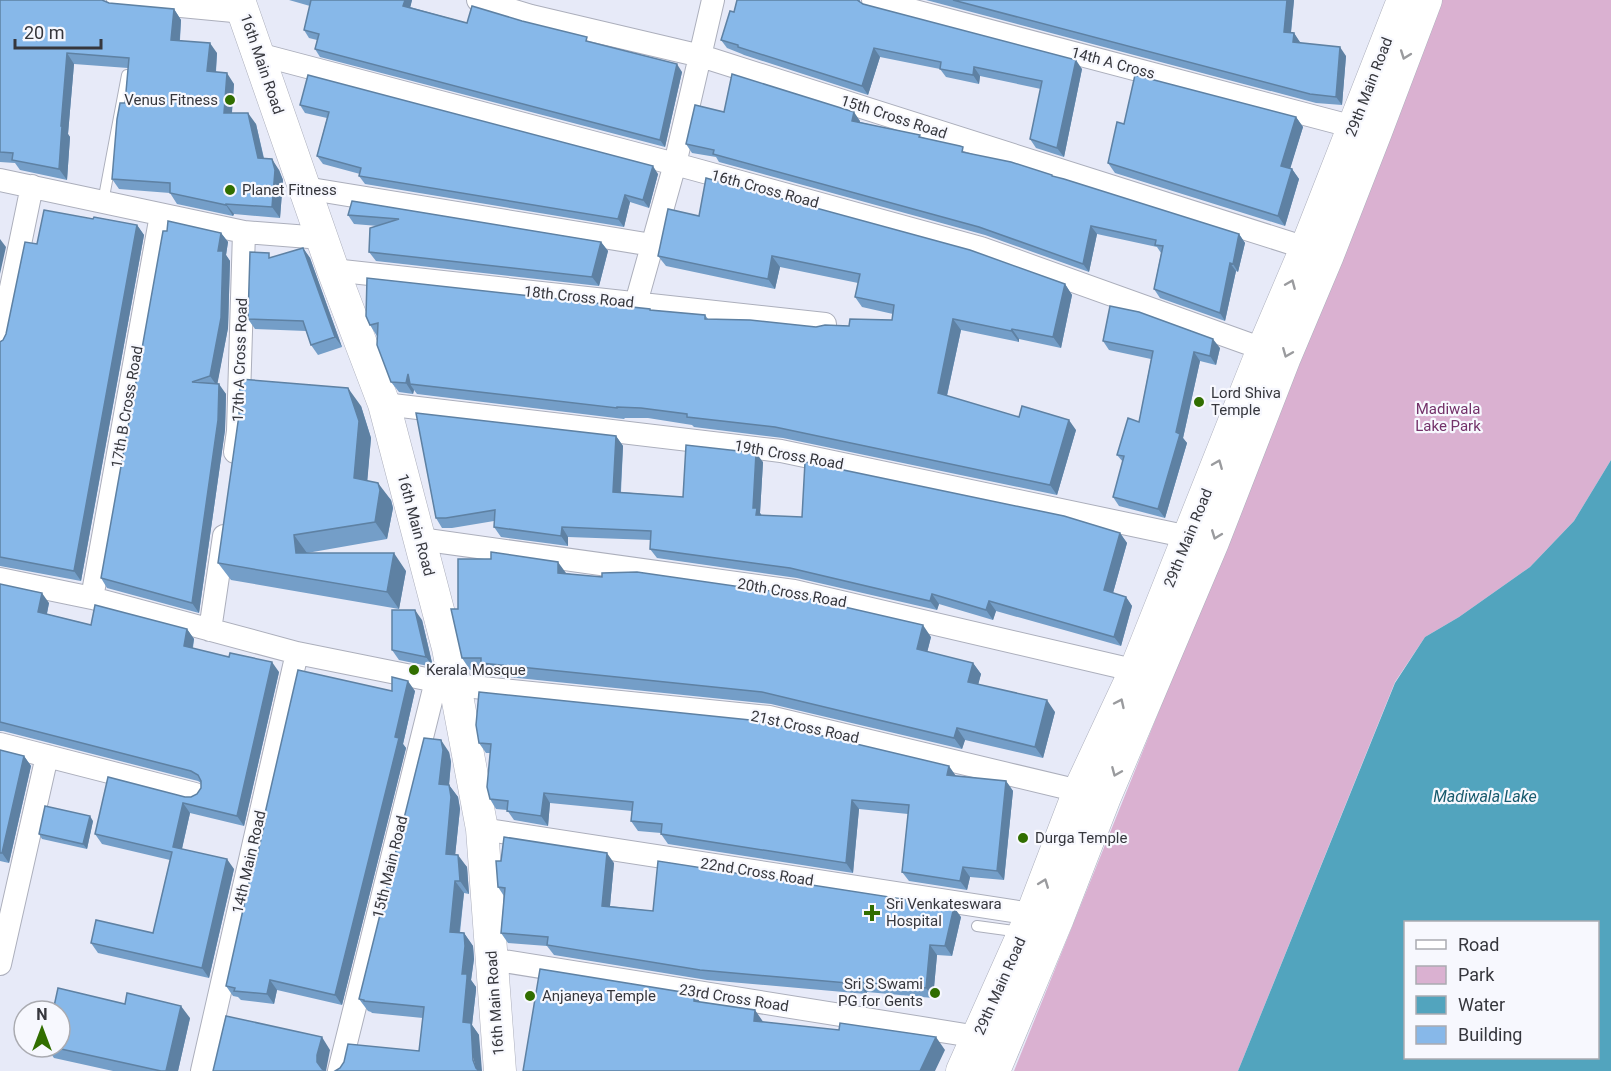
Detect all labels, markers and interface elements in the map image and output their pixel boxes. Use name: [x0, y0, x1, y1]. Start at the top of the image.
street label: 16th Main Road: [236, 11, 288, 117]
scale bar: [15, 12, 100, 50]
text: 20 m: [24, 22, 64, 43]
street label: 29th Main Road: [1342, 35, 1396, 139]
street label: 14th A Cross: [1069, 43, 1157, 83]
one-way arrow: [1400, 49, 1413, 60]
place label: Venus Fitness: [124, 91, 218, 109]
street label: 15th Cross Road: [839, 91, 949, 143]
marker: Venus Fitness: [223, 93, 237, 107]
street label: 16th Cross Road: [709, 166, 821, 212]
place label: Planet Fitness: [242, 181, 337, 199]
marker: Planet Fitness: [223, 183, 237, 197]
one-way arrow: [1284, 279, 1296, 290]
street label: 18th Cross Road: [523, 282, 635, 312]
street label: 17th A Cross Road: [229, 298, 251, 422]
street label: 17th B Cross Road: [107, 345, 147, 469]
one-way arrow: [1282, 347, 1294, 358]
place label: Lord Shiva Temple: [1211, 384, 1281, 419]
marker: Lord Shiva Temple: [1192, 395, 1206, 409]
park label: Madiwala Lake Park: [1415, 400, 1481, 435]
street label: 19th Cross Road: [733, 437, 845, 473]
one-way arrow: [1211, 460, 1223, 471]
street label: 16th Main Road: [394, 472, 438, 578]
street label: 29th Main Road: [1160, 486, 1216, 590]
one-way arrow: [1211, 529, 1223, 540]
street label: 20th Cross Road: [736, 575, 848, 611]
place label: Kerala Mosque: [426, 661, 526, 679]
marker: Kerala Mosque: [407, 663, 421, 677]
one-way arrow: [1113, 699, 1125, 710]
street label: 21st Cross Road: [749, 707, 861, 747]
one-way arrow: [1111, 766, 1123, 777]
water label: Madiwala Lake: [1433, 787, 1537, 806]
street label: 14th Main Road: [228, 809, 270, 915]
street label: 15th Main Road: [369, 814, 411, 920]
place label: Durga Temple: [1035, 829, 1127, 847]
marker: Durga Temple: [1016, 831, 1030, 845]
street label: 22nd Cross Road: [699, 854, 815, 890]
one-way arrow: [1037, 878, 1049, 889]
place label: Sri Venkateswara Hospital: [886, 895, 1002, 930]
marker: Sri Venkateswara Hospital: [863, 904, 881, 922]
legend: [1404, 921, 1599, 1059]
street label: 29th Main Road: [970, 934, 1030, 1038]
text: Road: [1458, 934, 1499, 955]
street label: 16th Main Road: [482, 950, 508, 1056]
text: Park: [1458, 964, 1495, 985]
place label: Sri S Swami PG for Gents: [838, 975, 923, 1010]
street label: 23rd Cross Road: [678, 980, 790, 1016]
marker: Sri S Swami PG for Gents: [928, 986, 942, 1000]
place label: Anjaneya Temple: [542, 987, 656, 1005]
marker: Anjaneya Temple: [523, 989, 537, 1003]
text: Water: [1458, 994, 1505, 1015]
north arrow: [12, 999, 72, 1059]
text: N: [36, 1005, 48, 1024]
text: Building: [1458, 1024, 1522, 1045]

